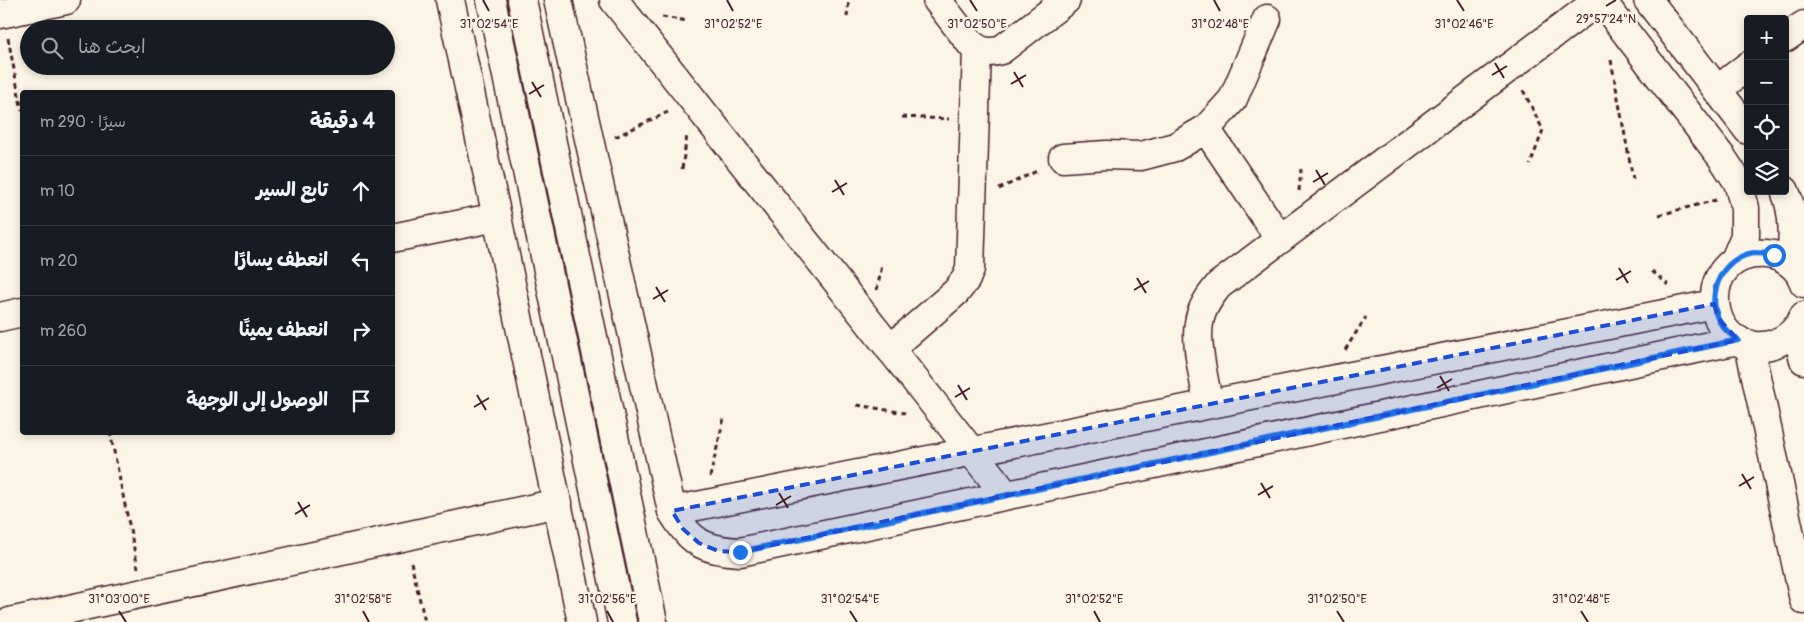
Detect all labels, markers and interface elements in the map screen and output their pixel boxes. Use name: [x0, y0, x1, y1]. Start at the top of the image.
text: 29°57'24"N: [1576, 12, 1636, 27]
map controls: [1744, 15, 1789, 195]
button: +: [1744, 15, 1789, 60]
text: 31°02'54"E: [460, 17, 518, 32]
text: 31°02'52"E: [704, 17, 762, 32]
text: 31°02'50"E: [947, 17, 1007, 32]
text: 31°02'48"E: [1191, 17, 1249, 32]
text: 31°02'46"E: [1435, 17, 1493, 32]
search box: [20, 20, 395, 75]
icon: search: [38, 34, 66, 62]
text: ابحث هنا: [78, 35, 146, 59]
button: −: [1744, 60, 1789, 105]
button: locate: [1744, 105, 1789, 150]
text: 4 دقيقة: [310, 108, 375, 135]
text: سيرًا · 290 m: [40, 112, 126, 132]
button: layers: [1744, 150, 1789, 195]
icon: ahead: [347, 177, 375, 205]
text: تابع السير: [256, 178, 328, 202]
text: 10 m: [40, 181, 75, 201]
route start: [1763, 244, 1786, 267]
icon: left: [347, 247, 375, 275]
text: انعطف يسارًا: [234, 248, 328, 272]
text: 20 m: [40, 251, 78, 271]
icon: right: [347, 317, 375, 345]
text: انعطف يمينًا: [239, 318, 328, 342]
text: 260 m: [40, 321, 87, 341]
icon: arrive: [347, 387, 375, 415]
text: الوصول إلى الوجهة: [186, 388, 328, 412]
route end: [729, 541, 752, 564]
text: 31°03'00"E: [88, 592, 150, 607]
text: 31°02'58"E: [334, 592, 392, 607]
text: 31°02'56"E: [578, 592, 636, 607]
text: 31°02'54"E: [821, 592, 879, 607]
text: 31°02'52"E: [1065, 592, 1123, 607]
text: 31°02'50"E: [1307, 592, 1367, 607]
text: 31°02'48"E: [1552, 592, 1610, 607]

